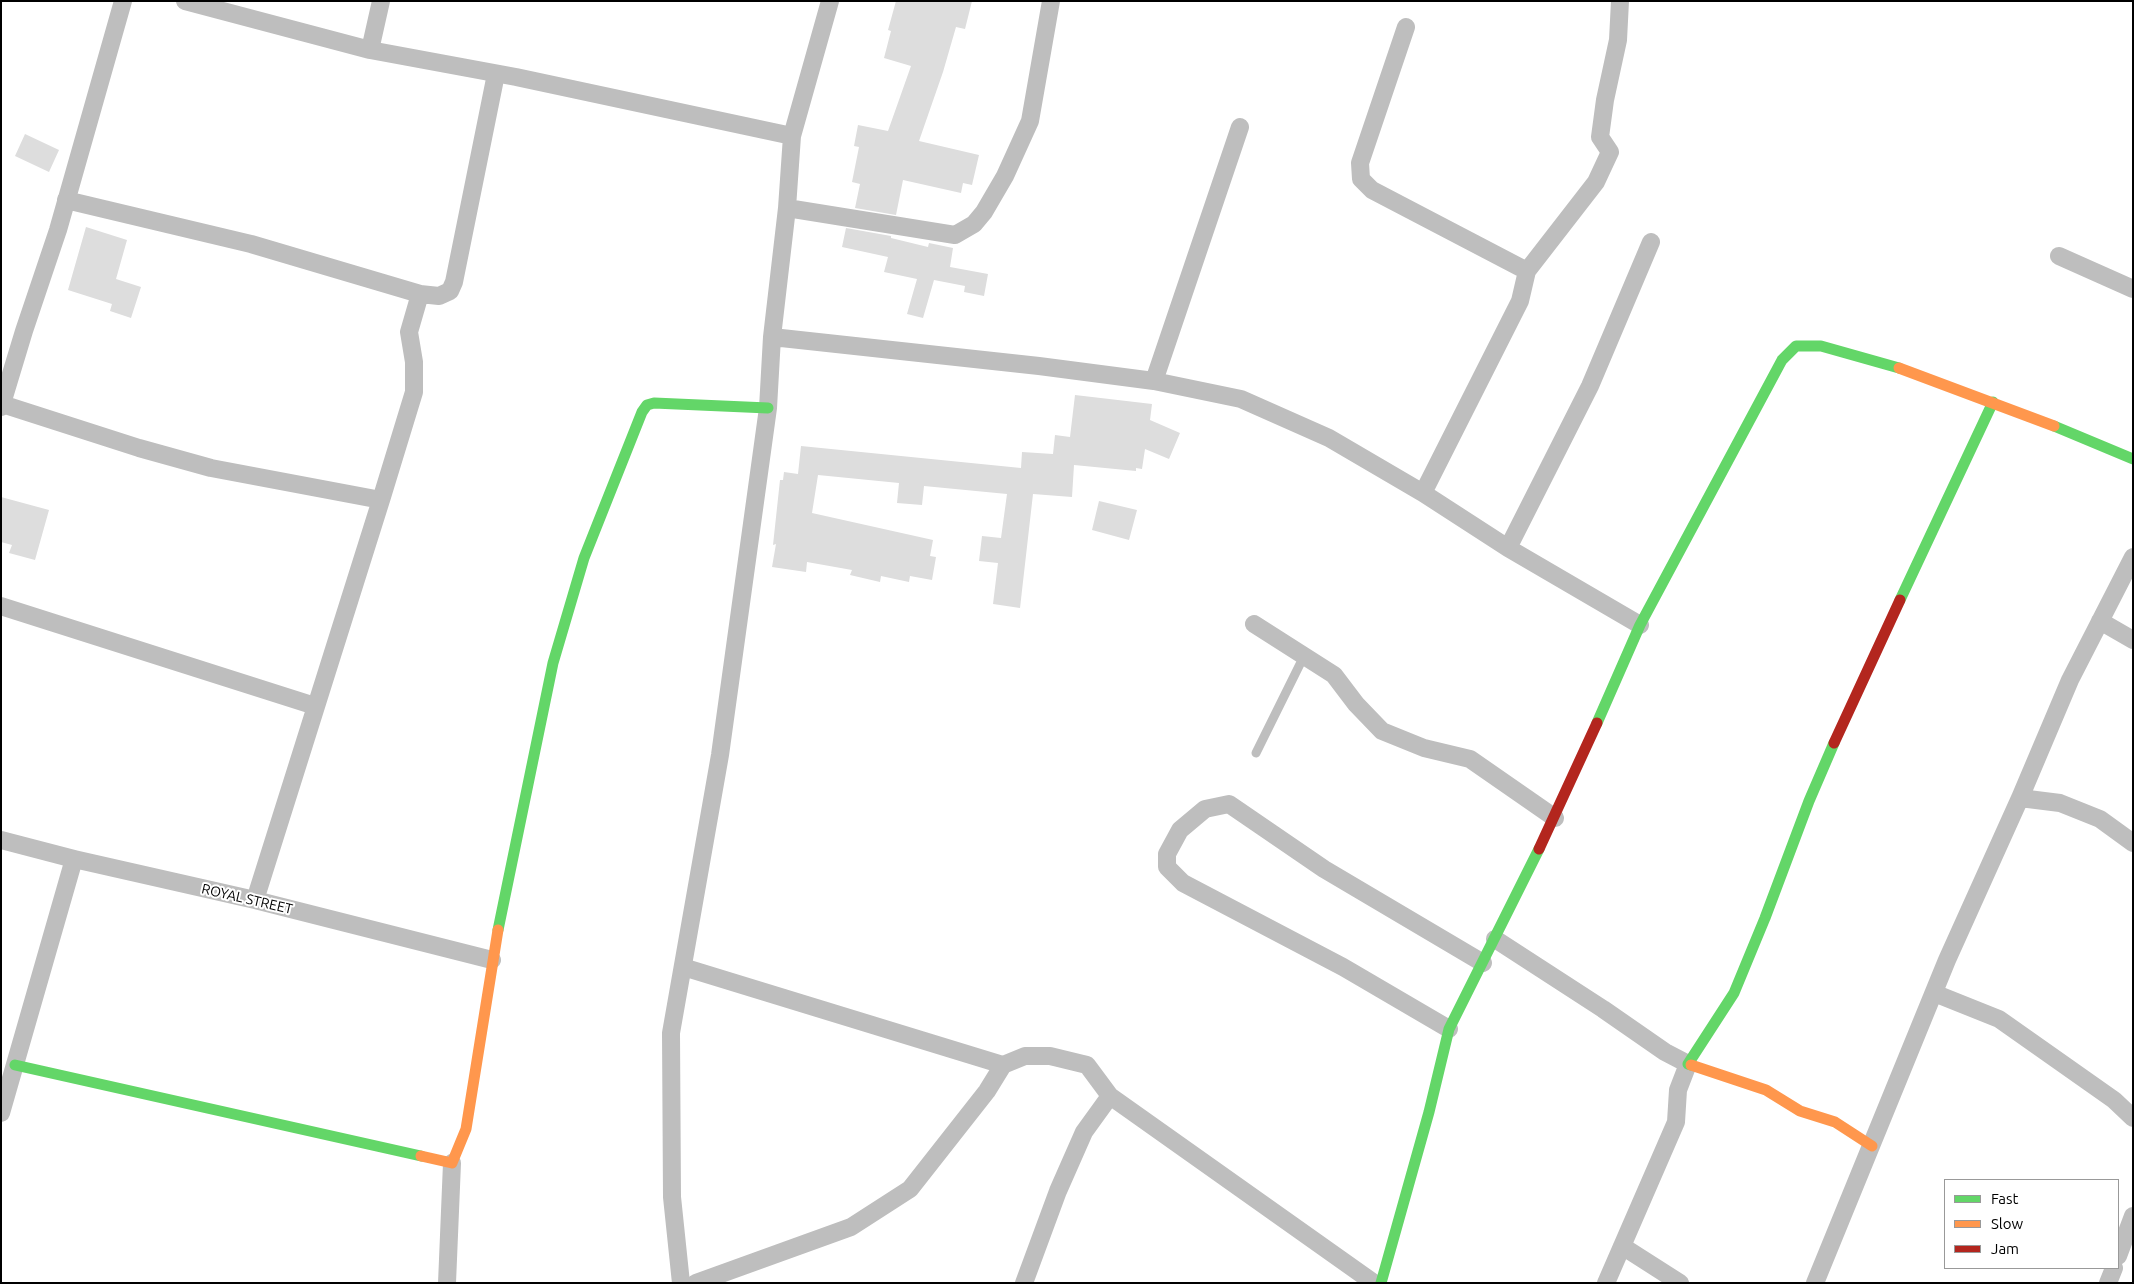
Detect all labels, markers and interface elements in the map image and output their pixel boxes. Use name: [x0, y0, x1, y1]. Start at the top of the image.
street label: ROYAL STREET: [200, 880, 294, 918]
legend: [1944, 1179, 2119, 1269]
text: Fast: [1991, 1190, 2018, 1207]
text: Slow: [1991, 1215, 2023, 1232]
text: Jam: [1991, 1240, 2019, 1257]

